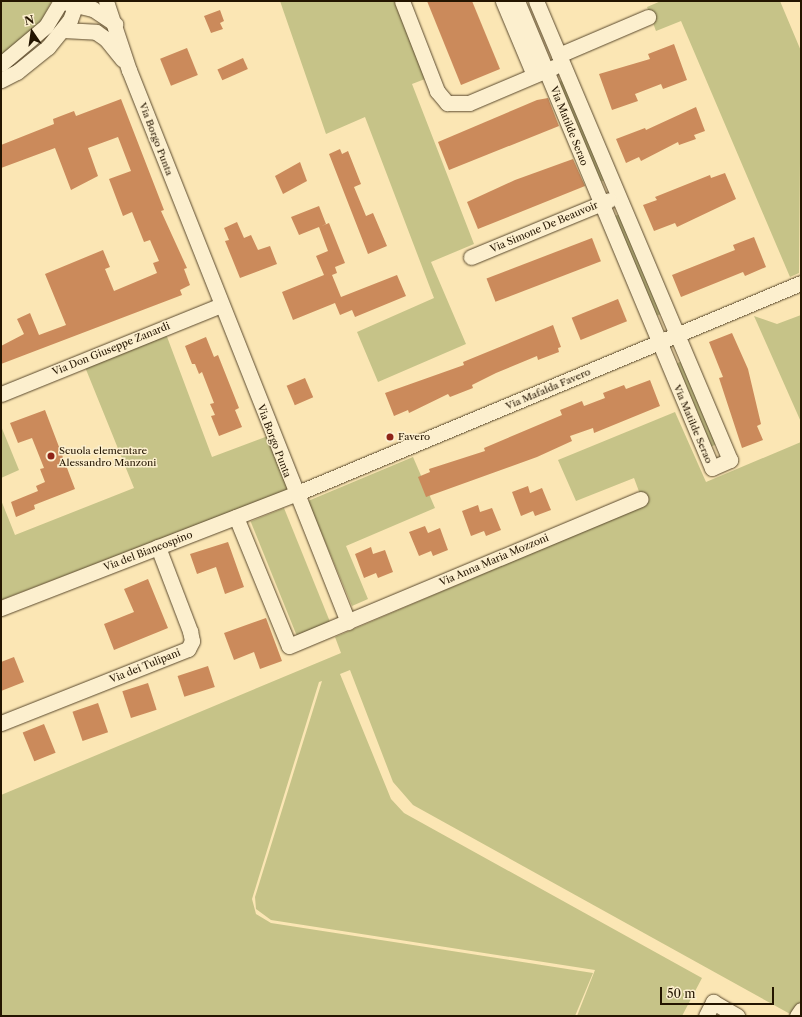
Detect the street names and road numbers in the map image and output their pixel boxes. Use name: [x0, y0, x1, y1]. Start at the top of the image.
street label: Via Matilde Serao: [548, 85, 590, 167]
street label: Via Borgo Punta: [137, 101, 175, 177]
street label: Via Simone De Beauvoir: [488, 199, 600, 255]
street label: Via Don Giuseppe Zanardi: [50, 320, 172, 378]
street label: Via Mafalda Favero: [504, 366, 592, 412]
street label: Via Matilde Serao: [671, 383, 715, 465]
street label: Via Borgo Punta: [255, 403, 293, 479]
street label: Via del Biancospino: [102, 528, 194, 574]
street label: Via Anna Maria Mozzoni: [437, 531, 551, 589]
street label: Via dei Tulipani: [108, 646, 182, 686]

